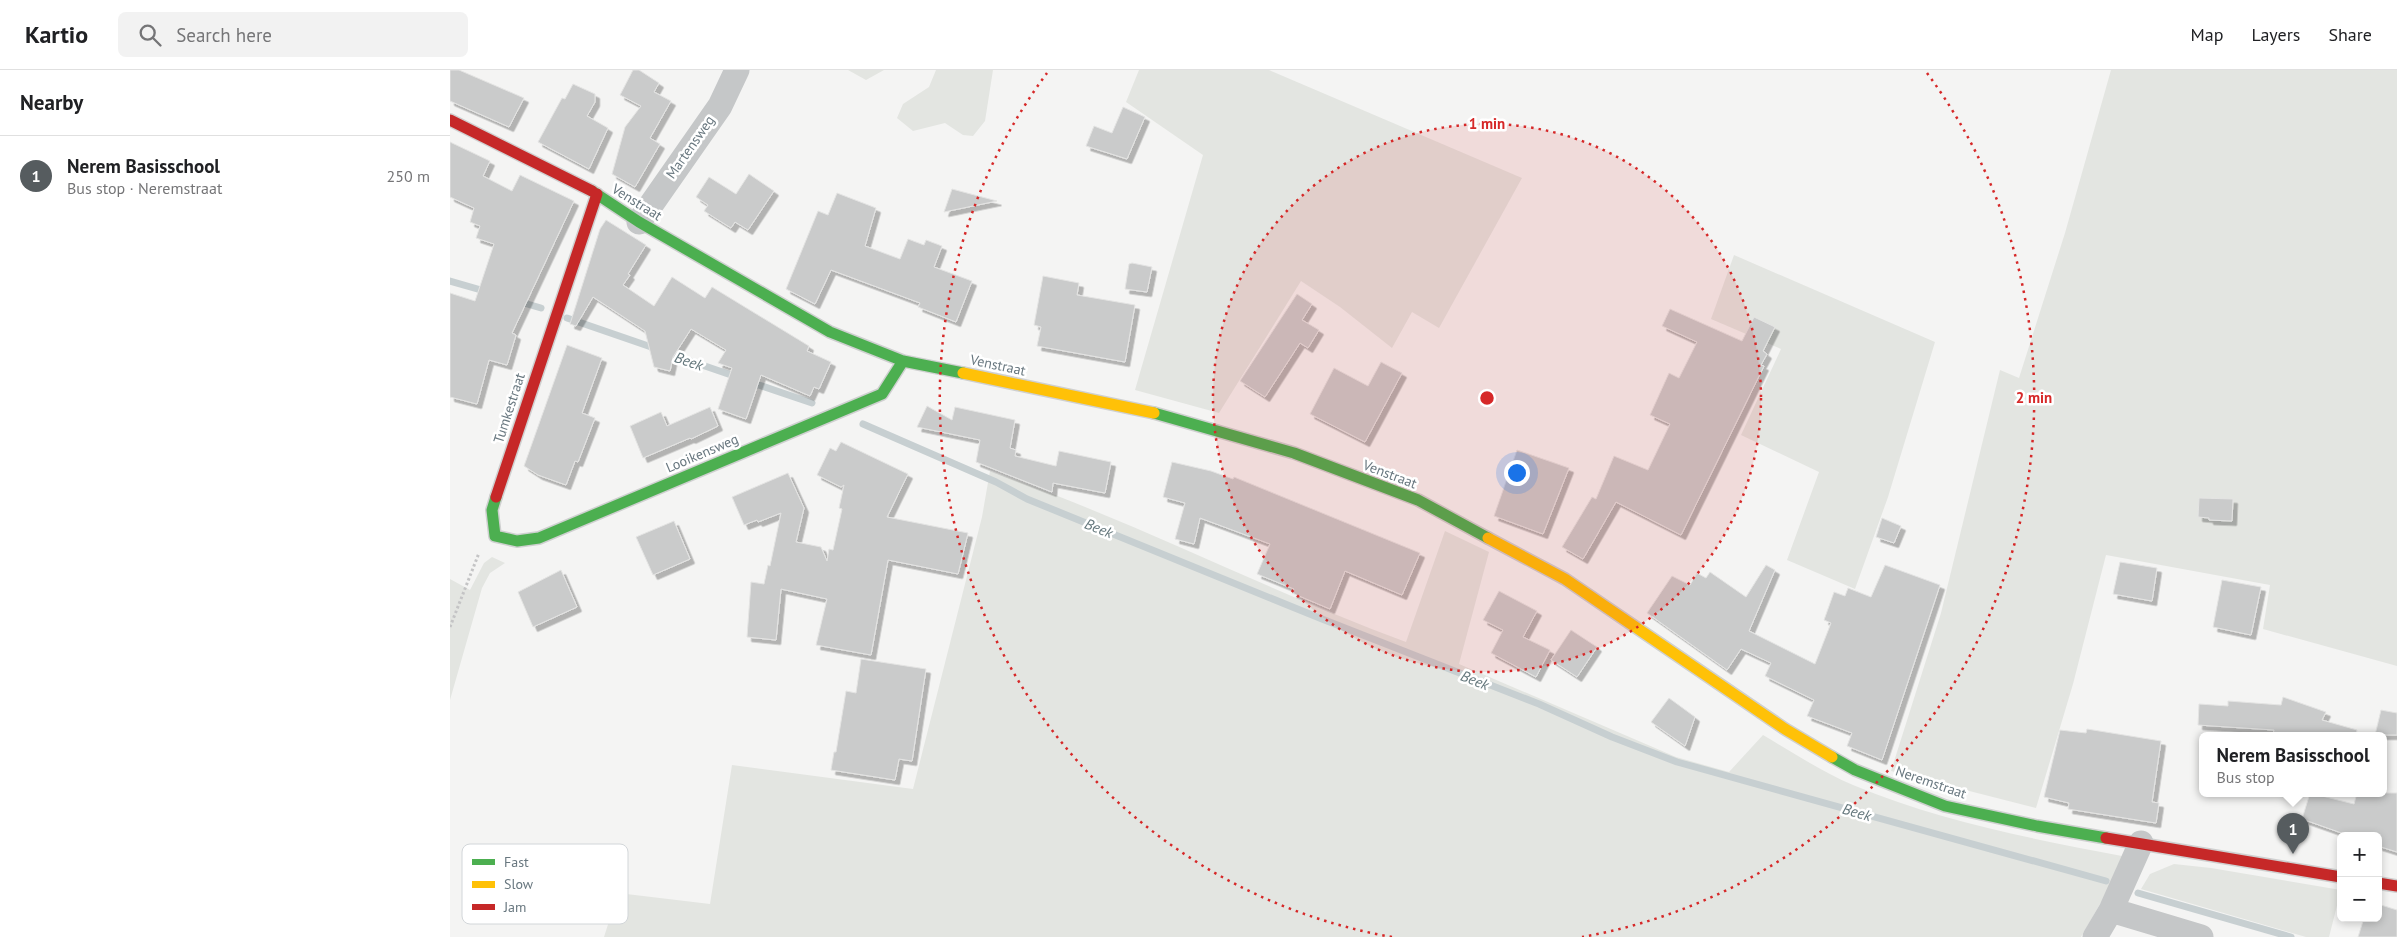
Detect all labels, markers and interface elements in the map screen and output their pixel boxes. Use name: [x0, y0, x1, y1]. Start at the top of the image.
search box: [118, 12, 468, 57]
text: Kartio: [25, 19, 88, 50]
icon: search: [136, 21, 164, 49]
text: Search here: [176, 23, 272, 47]
text: Map: [2191, 23, 2223, 46]
text: Layers: [2251, 23, 2300, 46]
text: Share: [2328, 23, 2372, 46]
text: Nearby: [20, 89, 83, 116]
street label: Martensweg: [662, 112, 718, 182]
text: 1 min: [1469, 114, 1505, 133]
text: Nerem Basisschool: [67, 154, 220, 178]
text: 1: [31, 166, 41, 186]
text: 250 m: [387, 166, 430, 186]
text: Bus stop · Neremstraat: [67, 178, 222, 198]
street label: Venstraat: [608, 179, 666, 225]
water label: Beek: [672, 347, 707, 375]
street label: Venstraat: [968, 350, 1027, 380]
street label: Tumkestraat: [489, 370, 529, 445]
text: 2 min: [2016, 388, 2052, 407]
centre of rings: [1478, 389, 1496, 407]
street label: Looikensweg: [663, 430, 741, 476]
street label: Venstraat: [1360, 455, 1420, 493]
your location: [1504, 460, 1530, 486]
water label: Beek: [1082, 514, 1117, 543]
water label: Beek: [1458, 666, 1493, 695]
popup: [2199, 732, 2387, 797]
text: Nerem Basisschool: [2217, 743, 2369, 767]
street label: Neremstraat: [1893, 761, 1969, 803]
text: Bus stop: [2217, 767, 2275, 787]
water label: Beek: [1840, 799, 1875, 825]
pin: 1: [2277, 813, 2309, 854]
map controls: [2337, 832, 2382, 922]
button: +: [2337, 832, 2382, 877]
legend: [462, 844, 628, 924]
text: Fast: [504, 853, 529, 871]
text: Slow: [504, 875, 534, 893]
button: −: [2337, 877, 2382, 922]
text: Jam: [503, 898, 526, 916]

